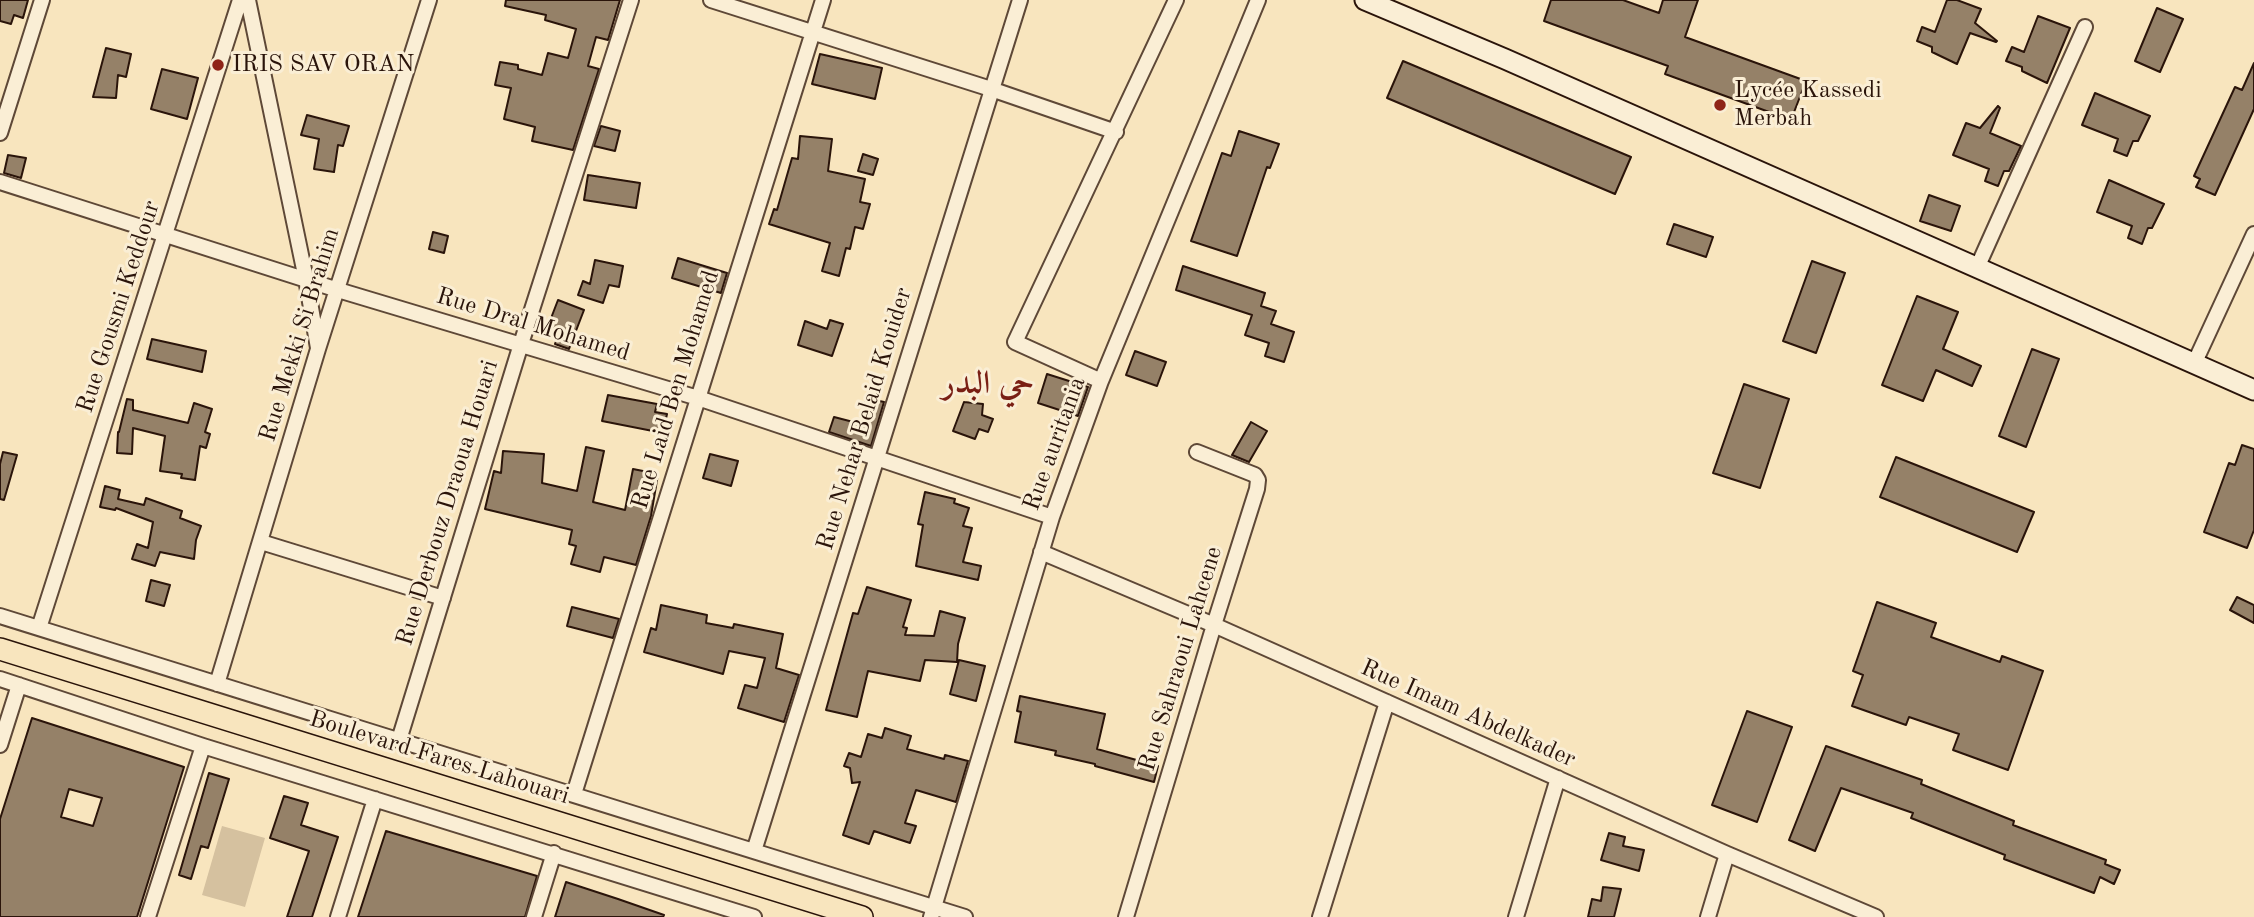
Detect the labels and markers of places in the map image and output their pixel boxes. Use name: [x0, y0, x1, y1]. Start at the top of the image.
place label: IRIS SAV ORAN: [232, 51, 414, 79]
marker: IRIS SAV ORAN: [210, 57, 226, 73]
place label: Lycée Kassedi Merbah: [1734, 77, 1882, 133]
marker: Lycée Kassedi Merbah: [1712, 97, 1728, 113]

